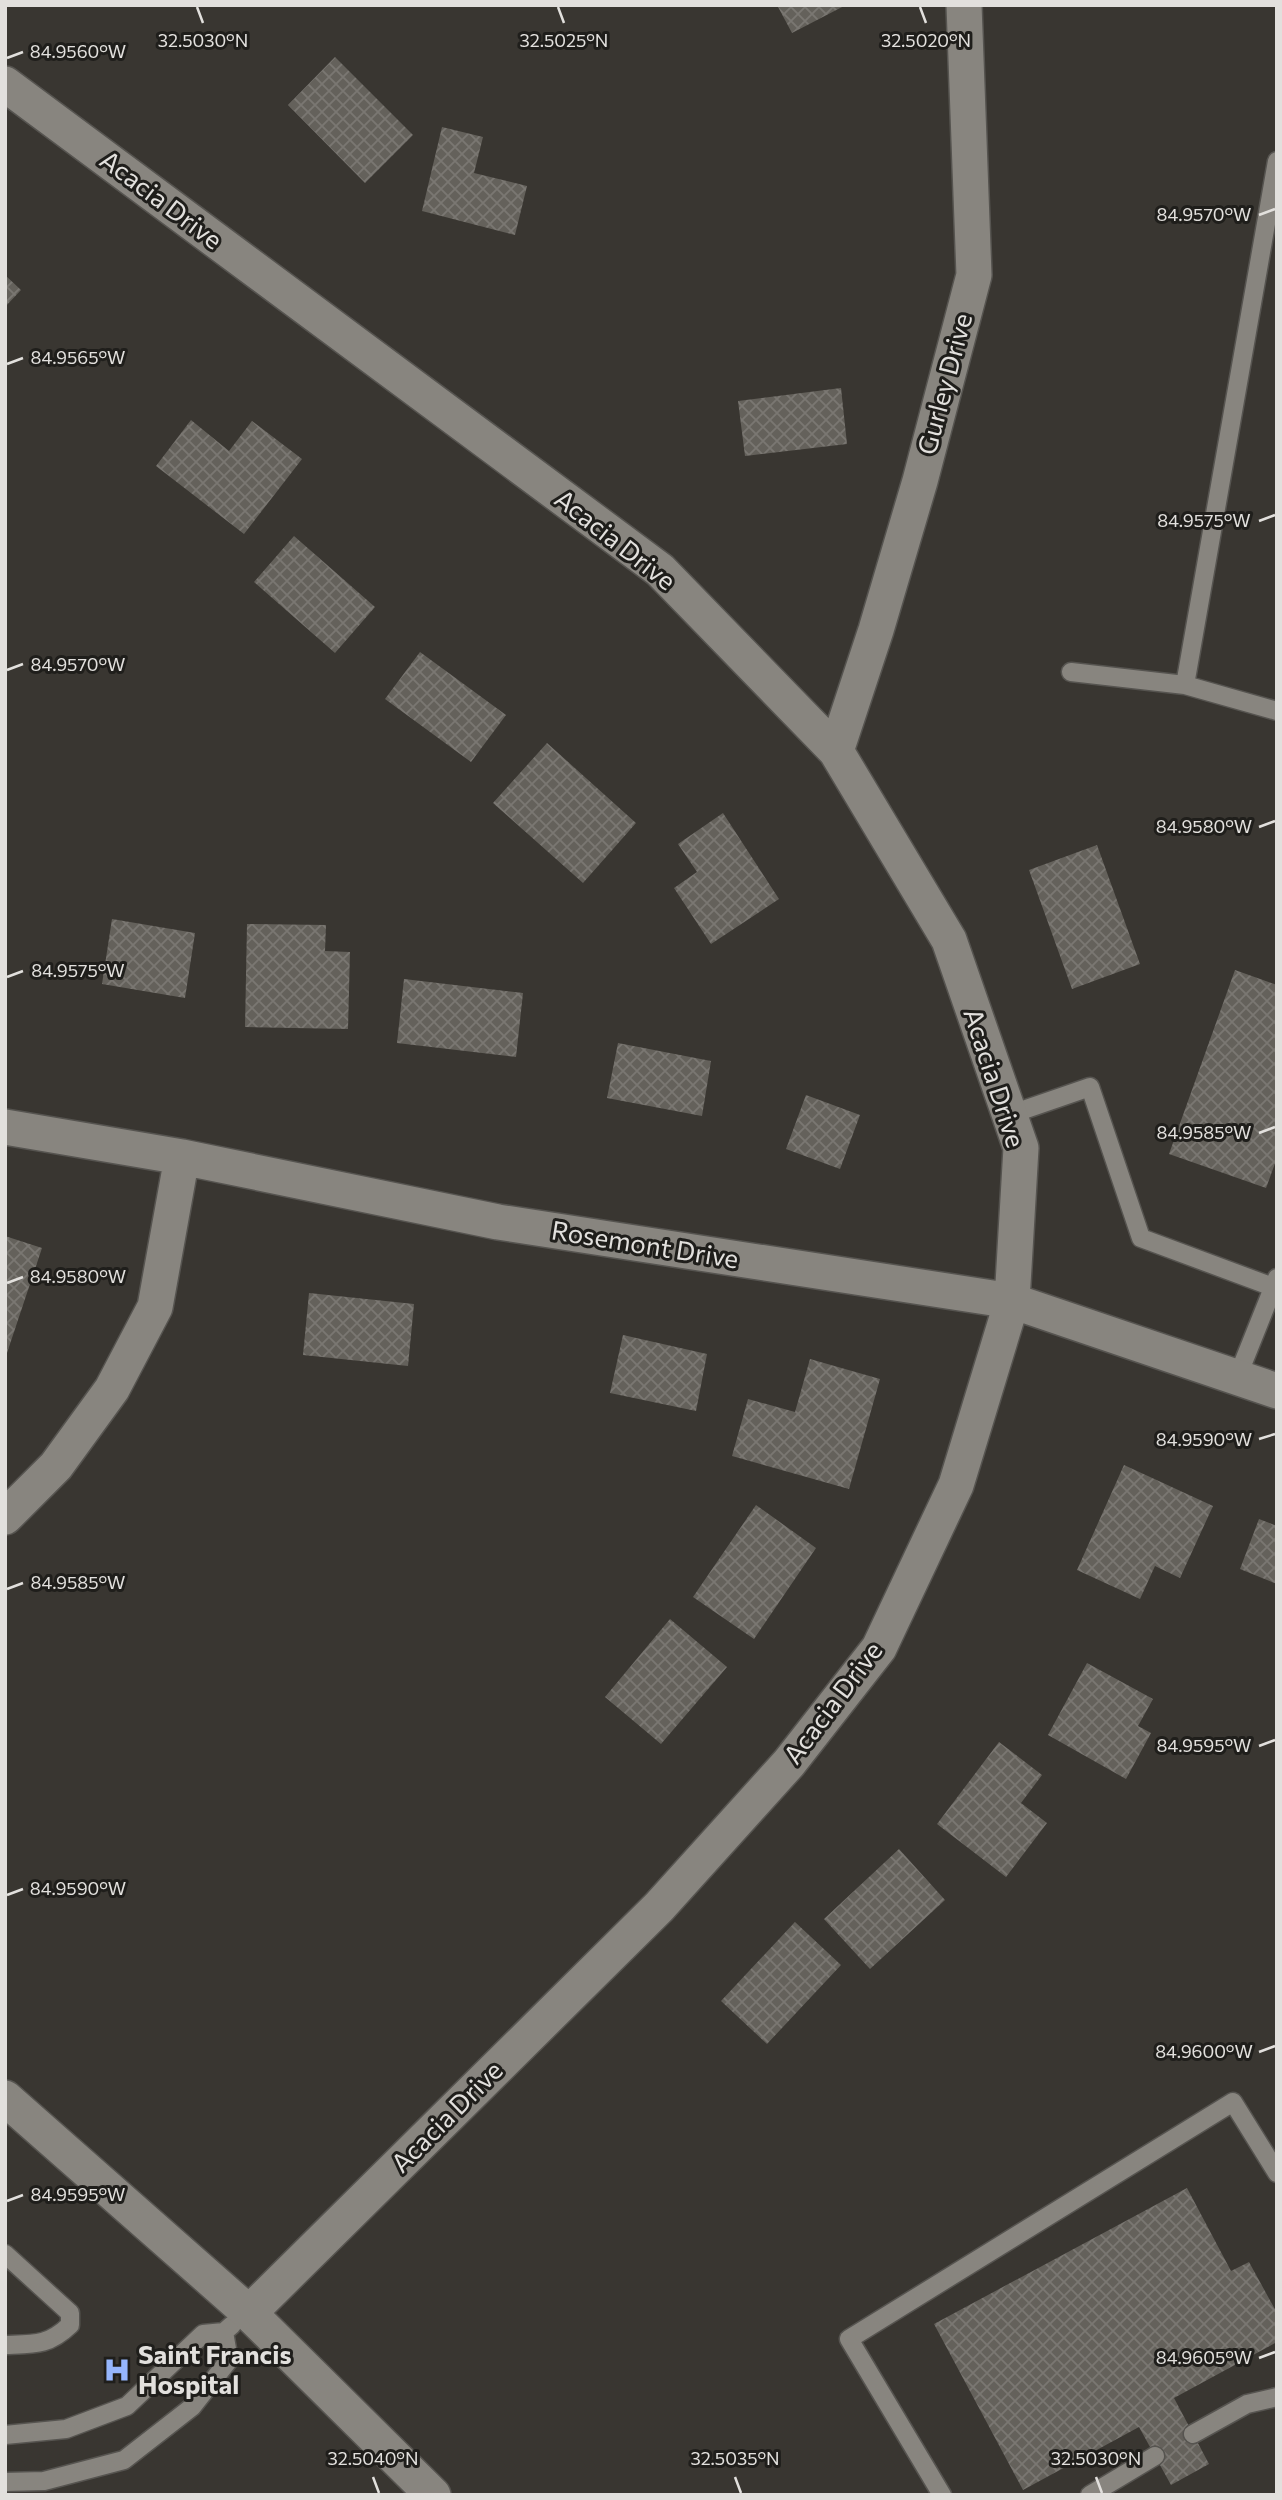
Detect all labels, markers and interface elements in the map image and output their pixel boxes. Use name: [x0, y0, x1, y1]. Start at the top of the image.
text: 32.5030°N: [158, 29, 248, 51]
text: 32.5025°N: [520, 29, 608, 51]
text: 32.5020°N: [881, 29, 971, 51]
text: 84.9560°W: [30, 40, 126, 62]
street label: Acacia Drive: [95, 143, 229, 255]
text: 84.9570°W: [1157, 203, 1251, 225]
street label: Gurley Drive: [910, 309, 977, 458]
text: 84.9565°W: [31, 346, 125, 368]
street label: Acacia Drive: [549, 482, 682, 596]
text: 84.9575°W: [1157, 509, 1251, 531]
text: 84.9570°W: [31, 653, 125, 675]
text: 84.9580°W: [1156, 815, 1252, 837]
text: 84.9575°W: [31, 959, 125, 981]
street label: Acacia Drive: [958, 1004, 1033, 1151]
text: 84.9585°W: [1157, 1121, 1251, 1143]
street label: Rosemont Drive: [549, 1213, 741, 1274]
text: 84.9580°W: [30, 1265, 126, 1287]
text: 84.9590°W: [1156, 1428, 1252, 1450]
text: 84.9585°W: [31, 1571, 125, 1593]
street label: Acacia Drive: [776, 1635, 888, 1769]
text: 84.9595°W: [1157, 1734, 1251, 1756]
text: 84.9590°W: [30, 1877, 126, 1899]
text: 84.9600°W: [1155, 2040, 1253, 2062]
street label: Acacia Drive: [384, 2054, 508, 2178]
text: 84.9595°W: [31, 2183, 125, 2205]
place label: Saint Francis Hospital: [138, 2338, 292, 2399]
text: 84.9605°W: [1156, 2346, 1252, 2368]
hospital icon: Saint Francis Hospital: [102, 2355, 132, 2385]
text: 32.5040°N: [327, 2447, 419, 2469]
text: 32.5035°N: [690, 2447, 780, 2469]
text: 32.5030°N: [1051, 2447, 1141, 2469]

